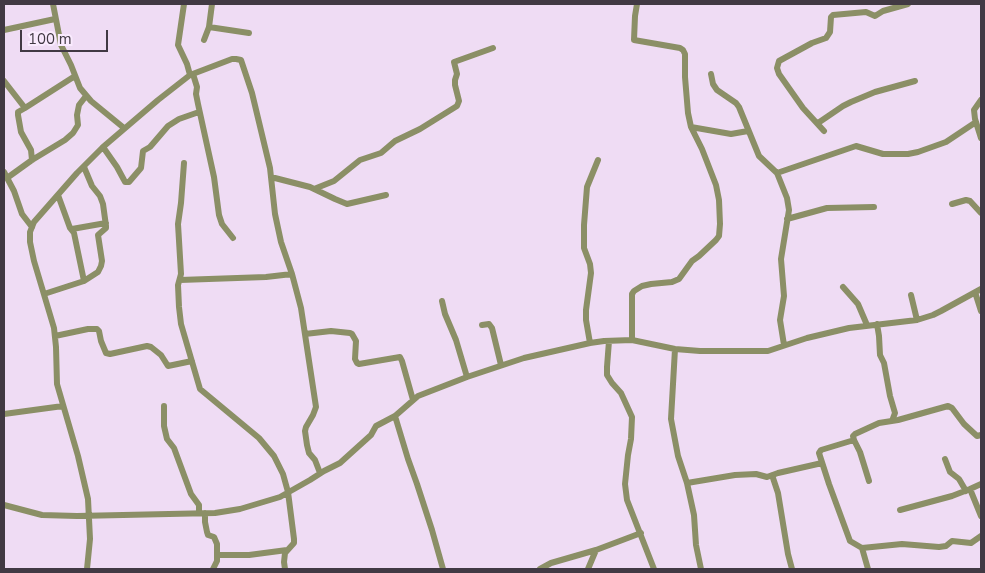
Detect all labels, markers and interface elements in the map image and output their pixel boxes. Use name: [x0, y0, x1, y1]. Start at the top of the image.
scale bar: [22, 20, 110, 52]
text: 100 m: [28, 29, 72, 49]

